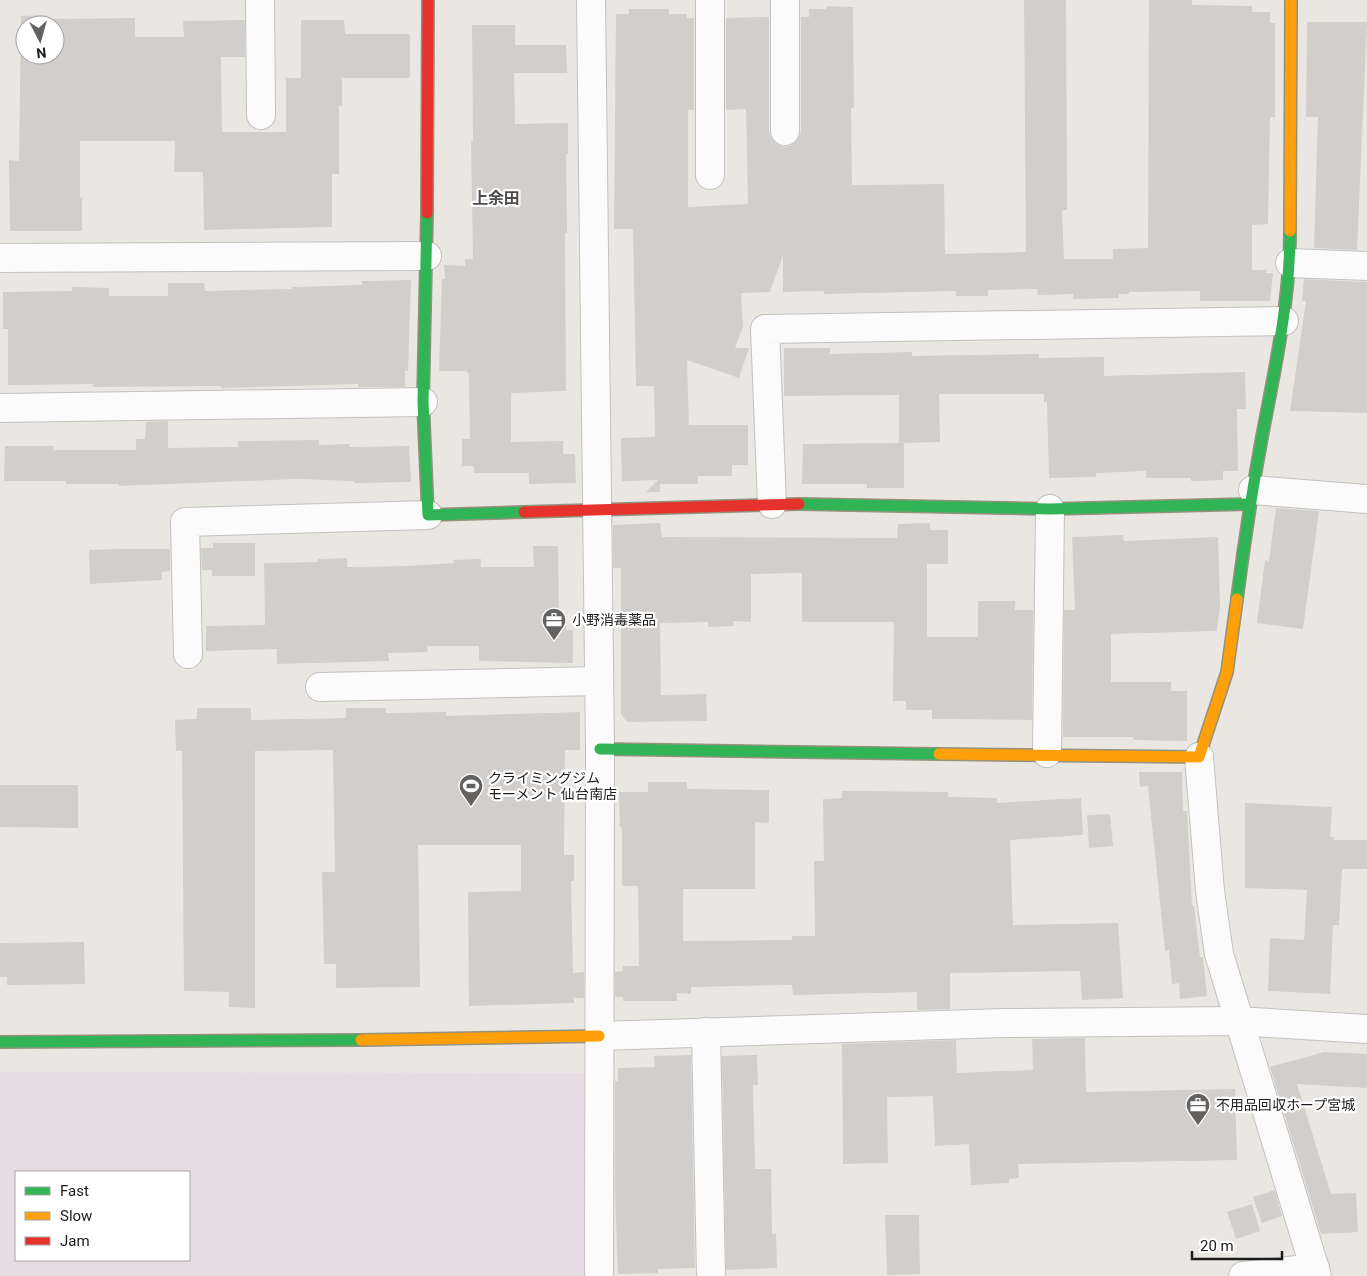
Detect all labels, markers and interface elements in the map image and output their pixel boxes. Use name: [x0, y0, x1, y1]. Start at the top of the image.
north arrow: [15, 15, 65, 65]
text: N: [36, 44, 47, 61]
district label: 上余田: [472, 189, 520, 208]
office icon: 小野消毒薬品: [541, 607, 567, 641]
place label: 小野消毒薬品: [572, 612, 656, 628]
place label: クライミングジム モーメント 仙台南店: [488, 770, 617, 802]
sports icon: クライミングジム モーメント 仙台南店: [458, 773, 484, 807]
office icon: 不用品回収ホープ宮城: [1185, 1092, 1211, 1126]
place label: 不用品回収ホープ宮城: [1216, 1097, 1355, 1113]
legend: [15, 1171, 190, 1261]
text: Fast: [60, 1182, 89, 1200]
text: Slow: [60, 1207, 92, 1225]
scale bar: [1192, 1228, 1282, 1260]
text: Jam: [60, 1232, 90, 1250]
text: 20 m: [1200, 1237, 1234, 1255]

